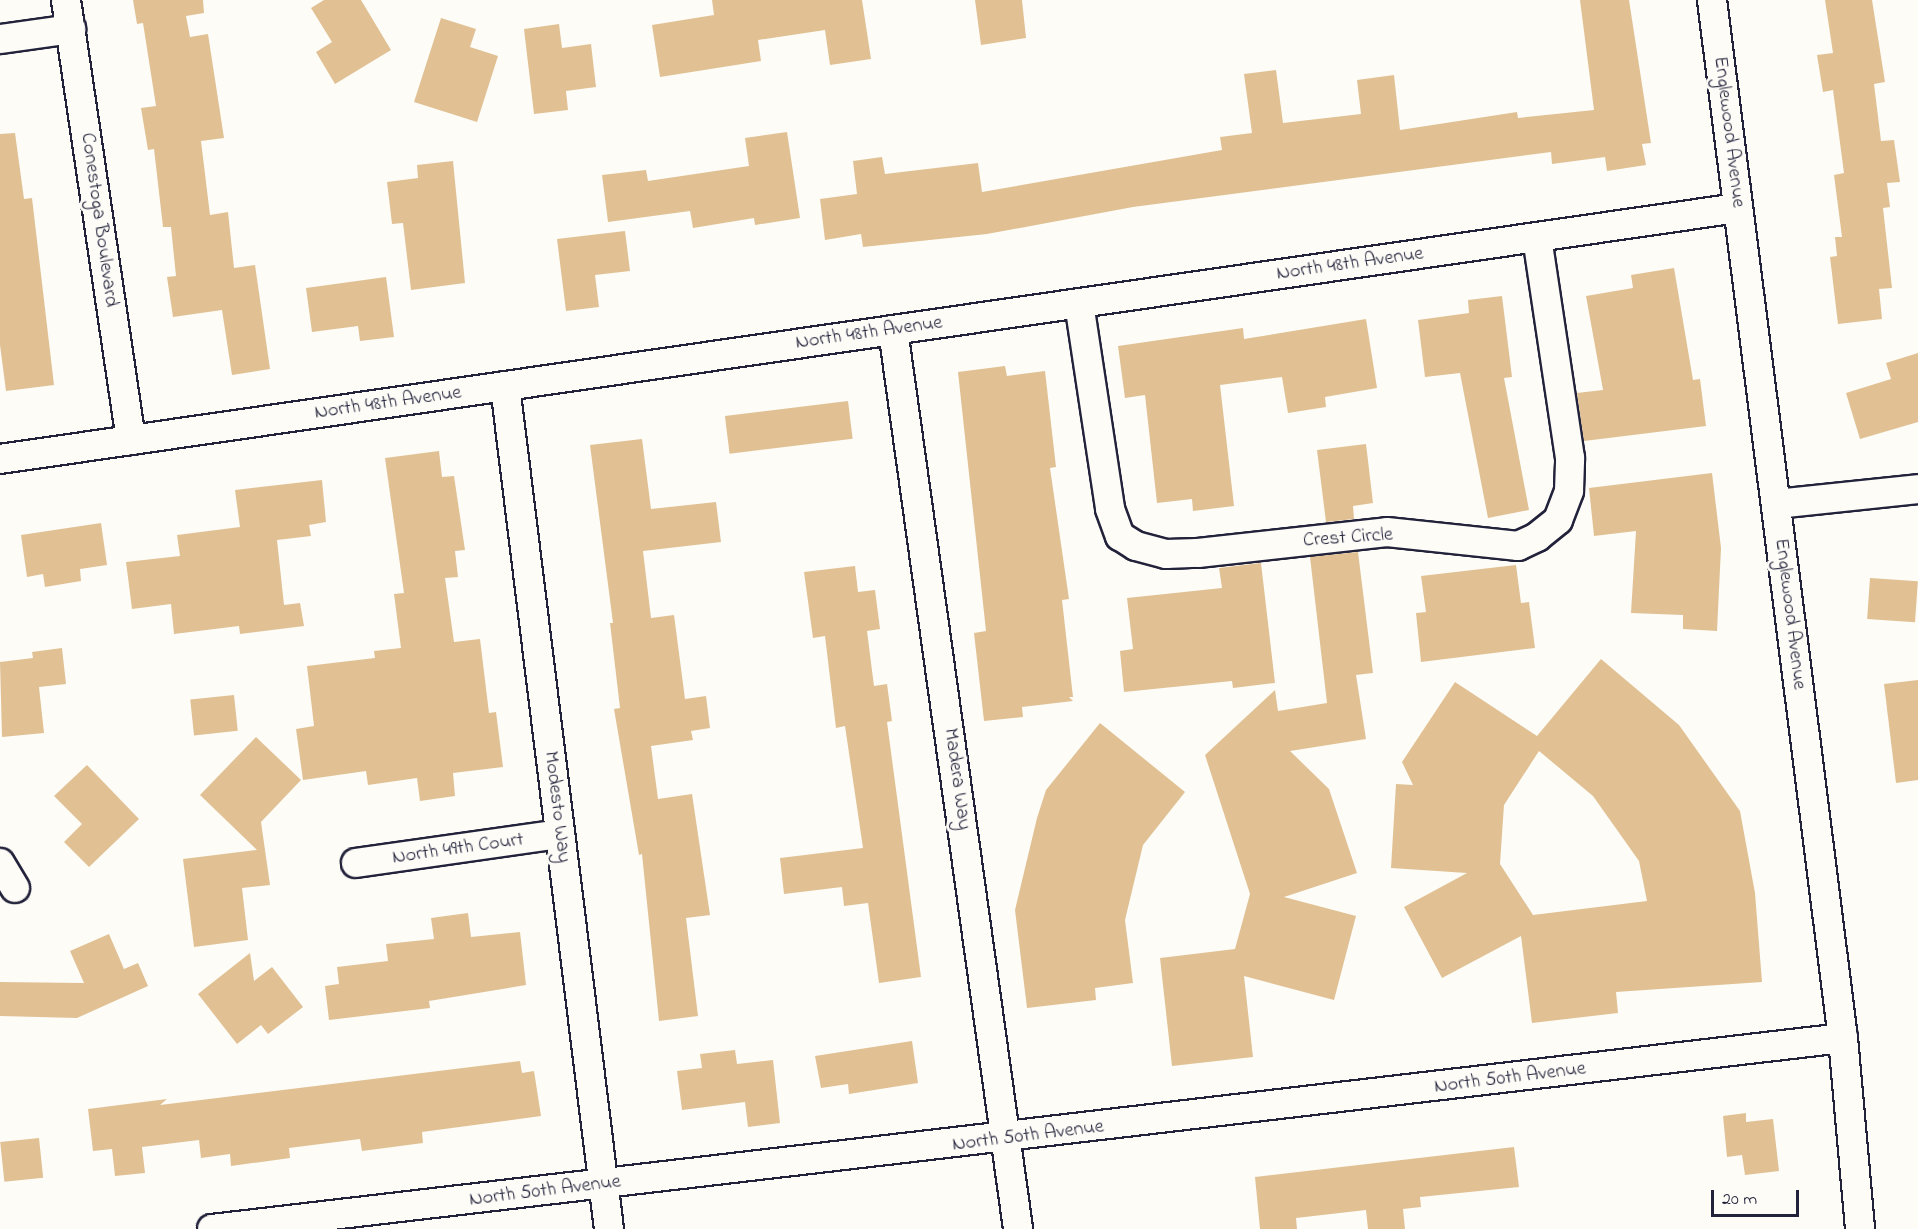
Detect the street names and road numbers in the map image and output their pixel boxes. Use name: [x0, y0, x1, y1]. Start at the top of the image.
street label: Englewood Avenue: [1708, 55, 1750, 209]
street label: Conestoga Boulevard: [75, 131, 123, 309]
street label: North 48th Avenue: [1275, 242, 1425, 286]
street label: North 48th Avenue: [794, 311, 944, 355]
street label: North 48th Avenue: [313, 381, 463, 425]
street label: Crest Circle: [1302, 523, 1394, 553]
street label: Englewood Avenue: [1769, 537, 1811, 691]
street label: Madera Way: [938, 727, 976, 831]
street label: Modesto Way: [538, 750, 576, 864]
street label: North 49th Court: [391, 828, 525, 870]
street label: North 50th Avenue: [1433, 1057, 1587, 1099]
street label: North 50th Avenue: [951, 1115, 1105, 1157]
street label: North 50th Avenue: [468, 1170, 622, 1212]

